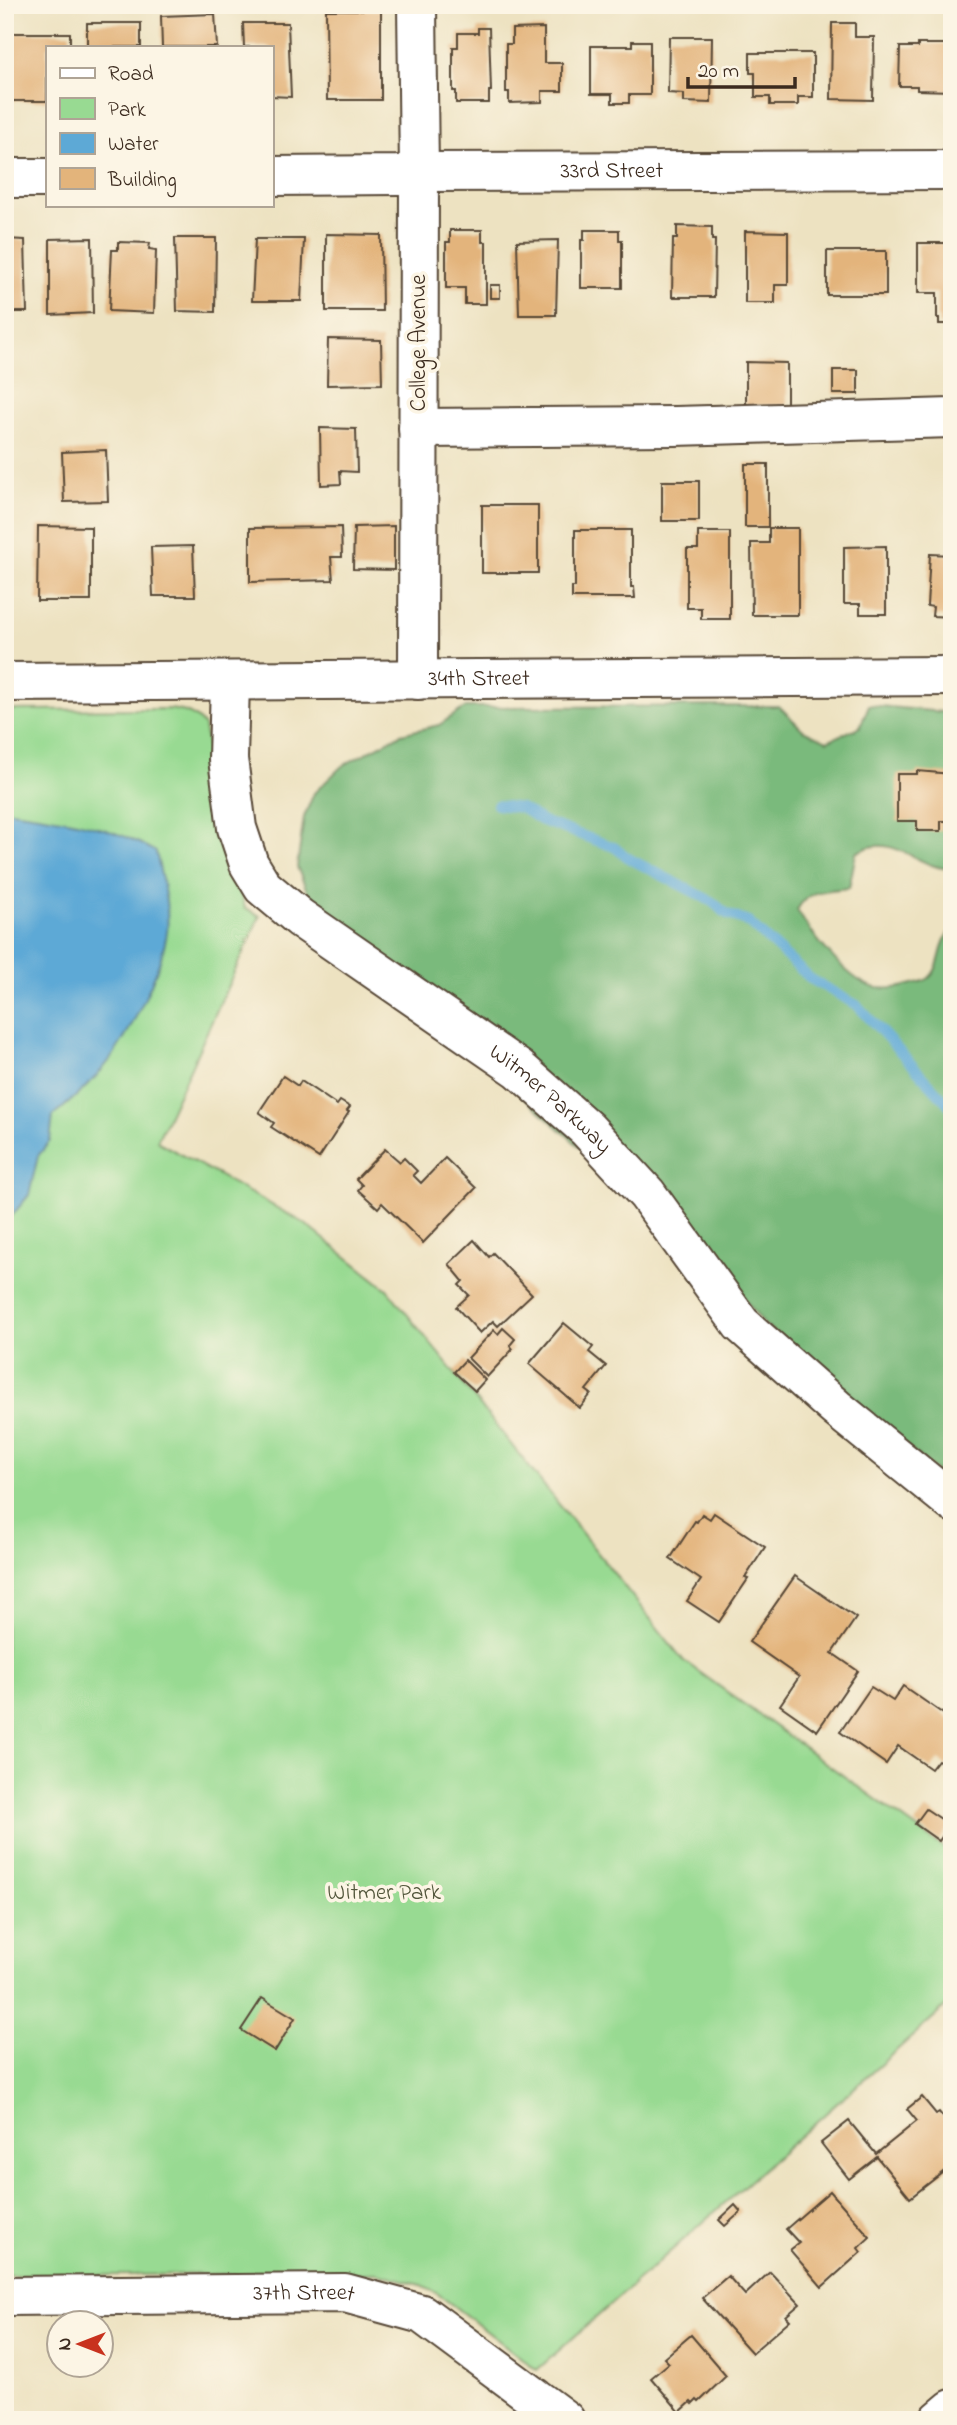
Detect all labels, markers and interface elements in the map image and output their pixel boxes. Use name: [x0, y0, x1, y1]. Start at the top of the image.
legend: [46, 46, 273, 206]
scale bar: [688, 46, 794, 90]
text: 20 m: [698, 57, 739, 87]
text: Road: [108, 60, 154, 90]
text: Park: [108, 96, 147, 126]
text: Water: [108, 130, 159, 160]
street label: 33rd Street: [560, 155, 664, 188]
text: Building: [107, 166, 177, 198]
street label: College Avenue: [403, 274, 437, 412]
street label: 34th Street: [428, 662, 530, 696]
street label: Witmer Parkway: [482, 1036, 619, 1163]
park label: Witmer Park: [327, 1877, 442, 1910]
street label: 37th Street: [253, 2276, 359, 2312]
north arrow: [46, 2310, 116, 2380]
text: N: [52, 2337, 79, 2350]

